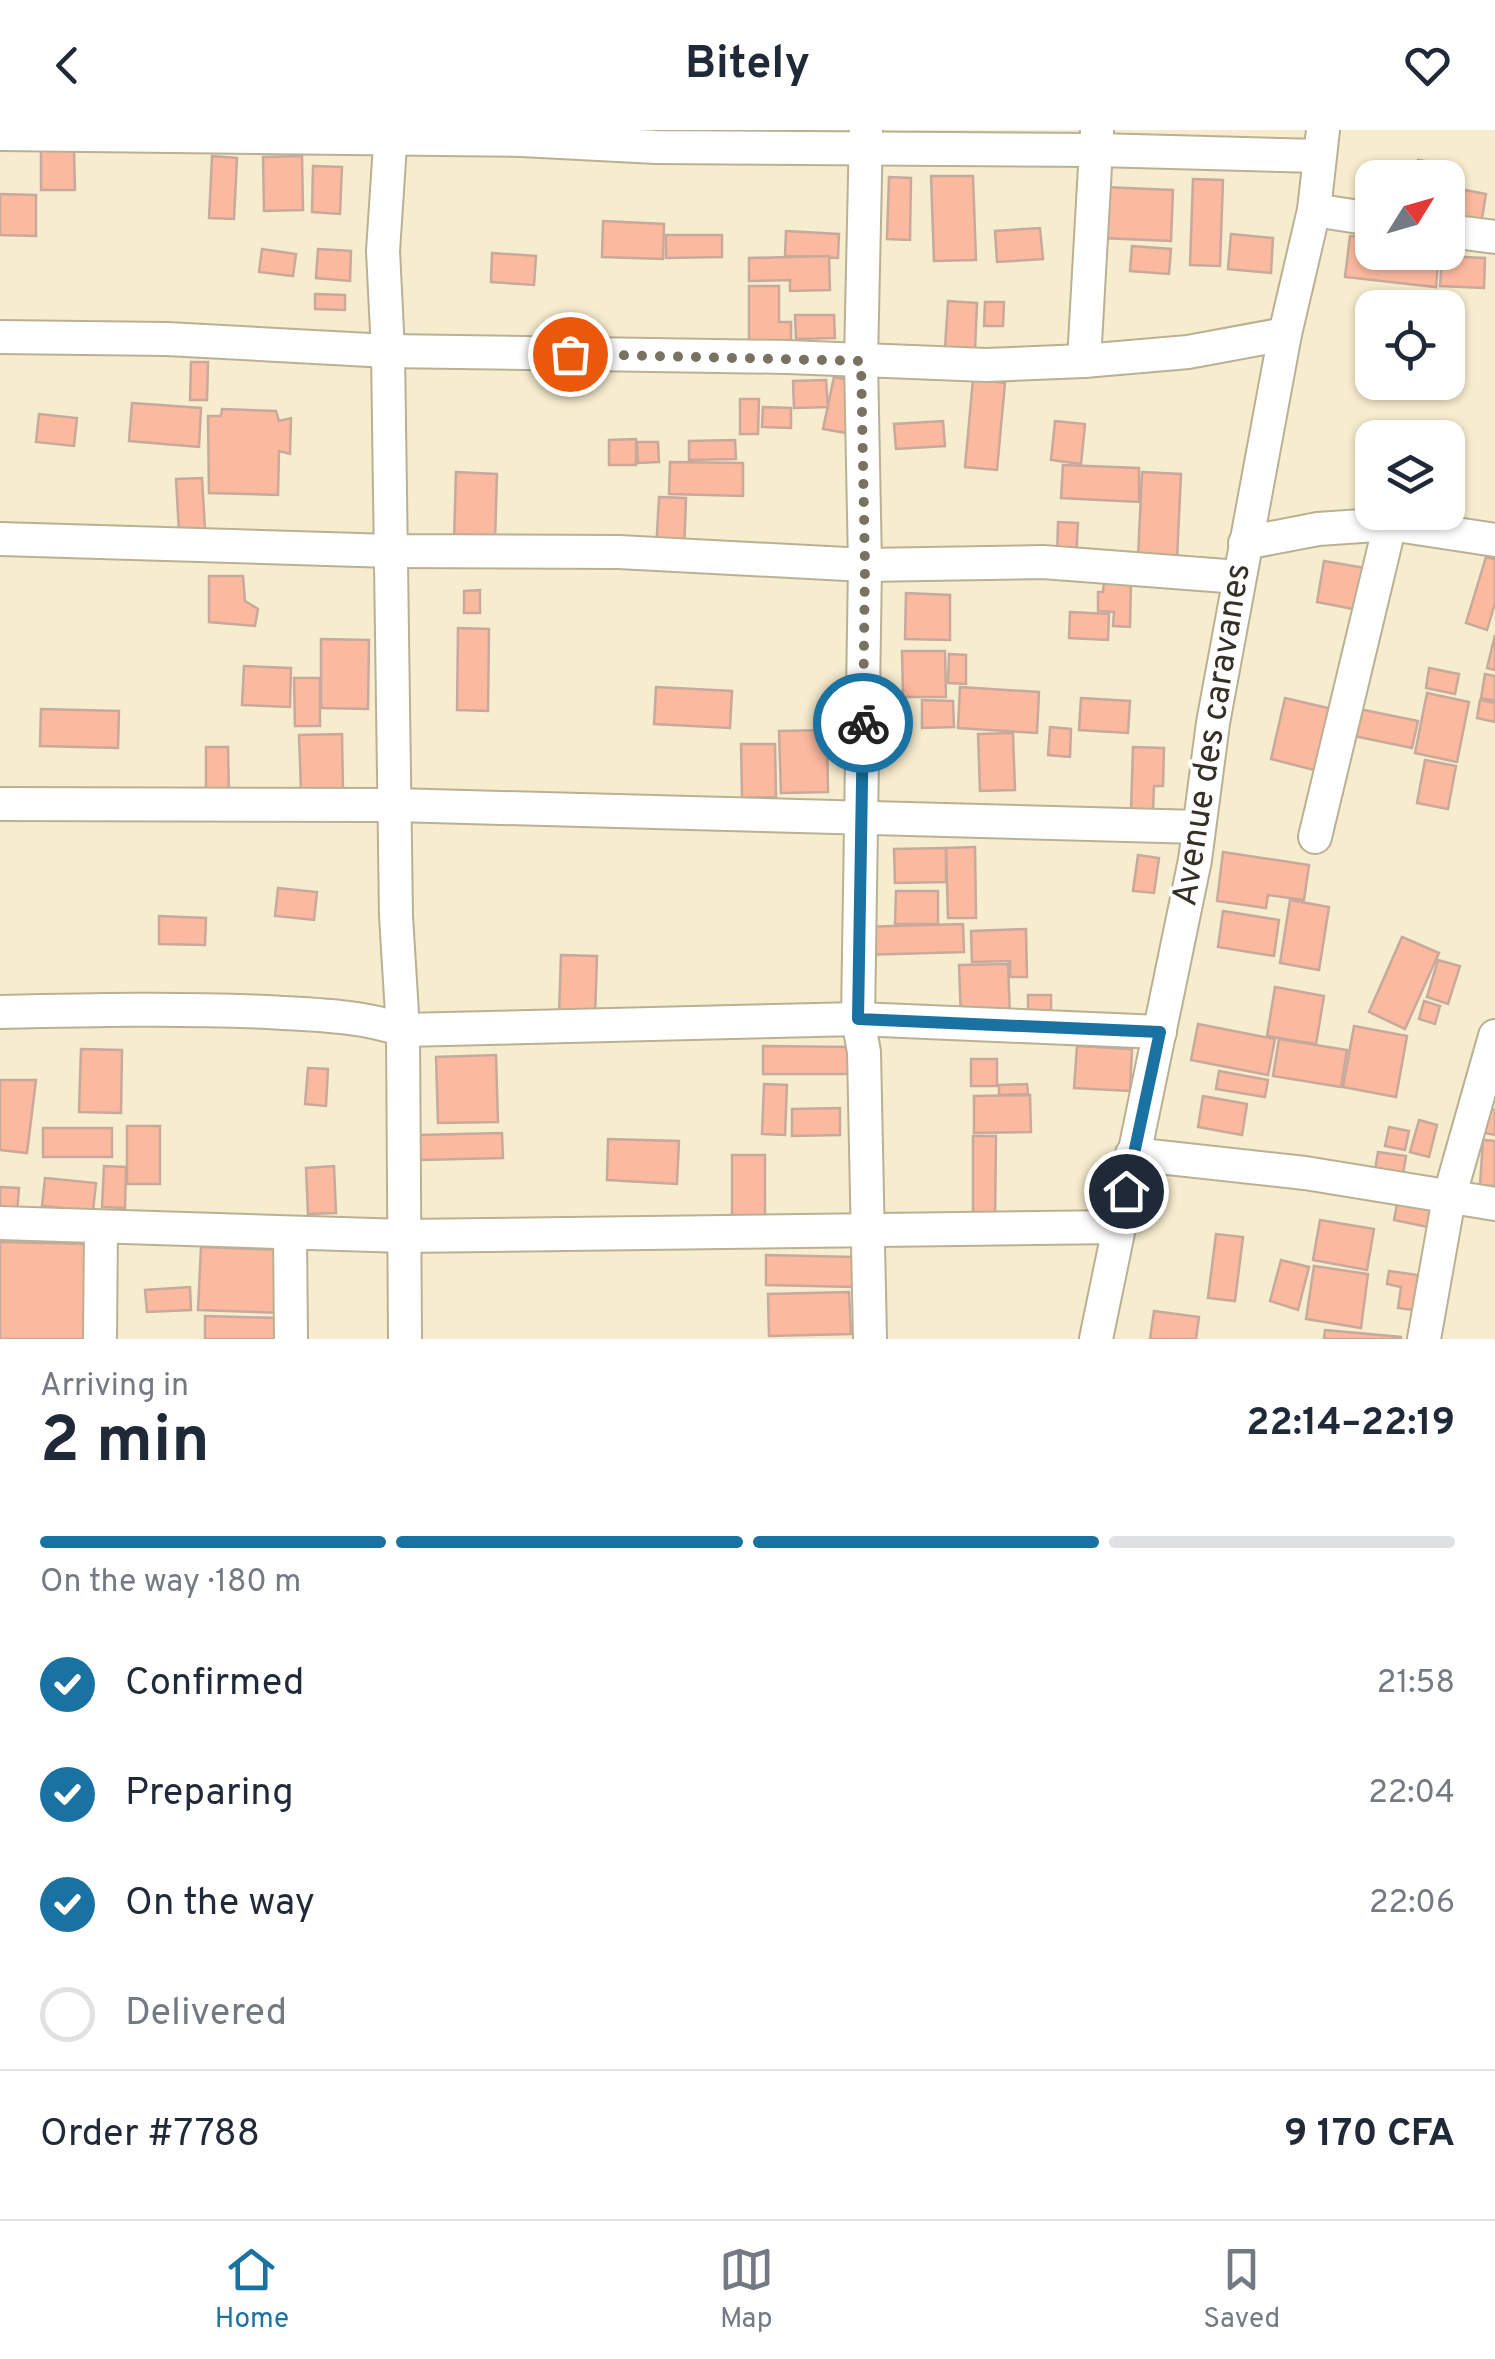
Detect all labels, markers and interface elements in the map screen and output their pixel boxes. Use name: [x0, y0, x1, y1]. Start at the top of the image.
text: Bitely: [685, 37, 810, 94]
icon: back: [40, 38, 95, 93]
icon: heart: [1400, 38, 1455, 93]
north arrow: [1355, 160, 1465, 270]
map controls: [1355, 160, 1465, 530]
button: locate: [1355, 290, 1465, 400]
pin: [528, 312, 613, 397]
icon: bag: [543, 327, 598, 382]
button: layers: [1355, 420, 1465, 530]
street label: Avenue des caravanes: [1164, 560, 1262, 910]
courier: [813, 673, 913, 773]
icon: bike: [836, 696, 891, 751]
pin: [1084, 1149, 1169, 1234]
icon: home: [1099, 1164, 1154, 1219]
text: Arriving in: [40, 1367, 189, 1407]
text: 22:14–22:19: [1246, 1400, 1455, 1449]
text: 2 min: [40, 1403, 210, 1485]
text: On the way · 180 m: [40, 1563, 301, 1603]
icon: check: [40, 1657, 95, 1712]
text: Confirmed: [125, 1660, 304, 1709]
text: 21:58: [1377, 1664, 1455, 1704]
icon: check: [40, 1767, 95, 1822]
text: Preparing: [125, 1770, 294, 1819]
text: 22:04: [1368, 1774, 1455, 1814]
icon: check: [40, 1877, 95, 1932]
text: On the way: [125, 1880, 315, 1929]
text: 22:06: [1369, 1884, 1455, 1924]
text: Delivered: [125, 1990, 287, 2039]
text: Order #7788: [40, 2111, 260, 2160]
text: 9 170 CFA: [1284, 2111, 1455, 2160]
tab: Home: [215, 2242, 289, 2338]
tab: Map: [719, 2242, 774, 2338]
tab: Saved: [1203, 2242, 1280, 2338]

